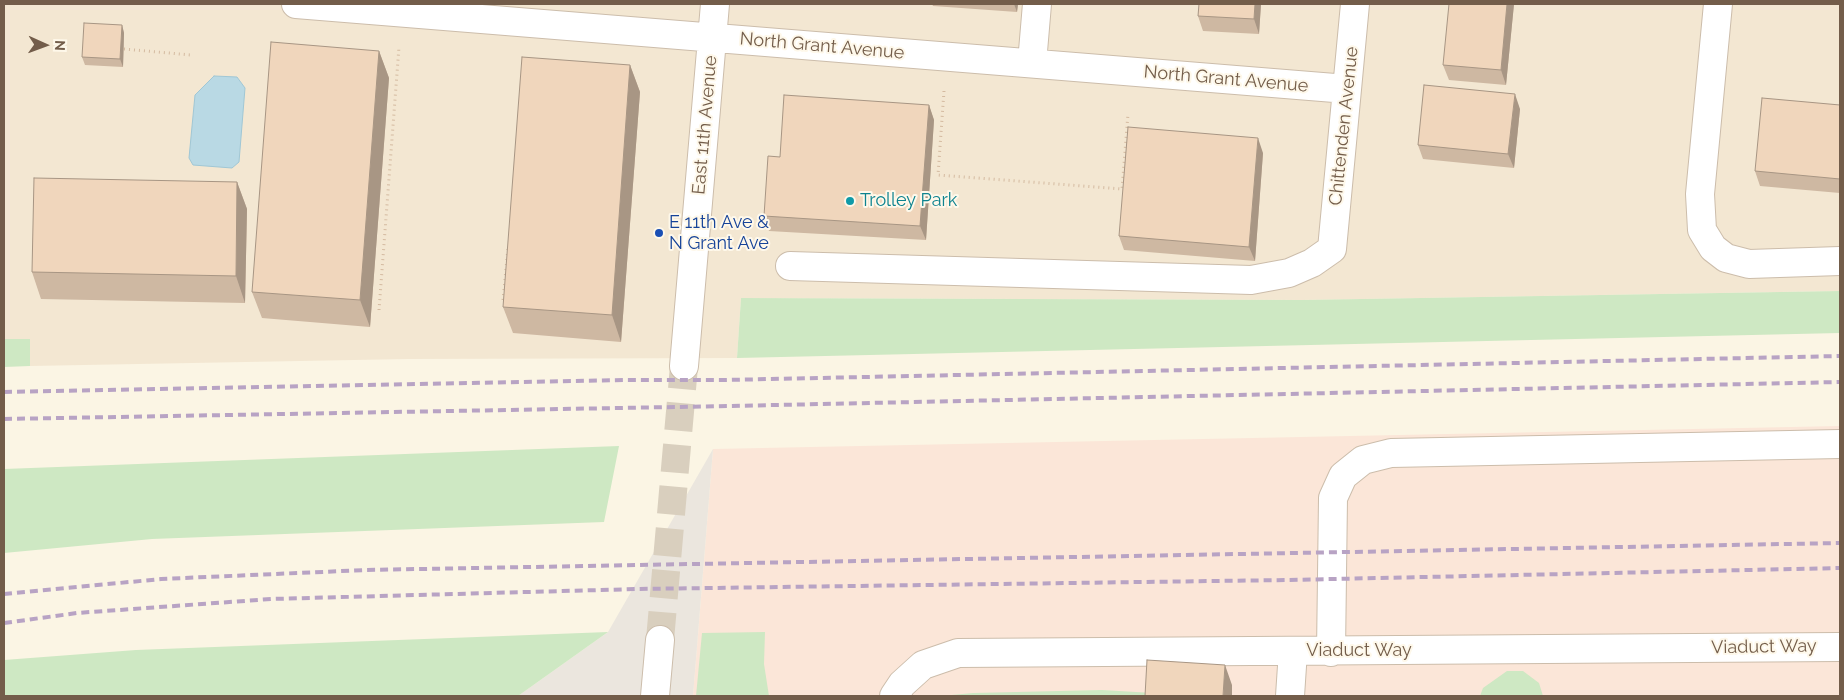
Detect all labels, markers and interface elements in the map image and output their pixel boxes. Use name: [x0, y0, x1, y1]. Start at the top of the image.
north arrow: [20, 20, 70, 70]
street label: North Grant Avenue: [739, 28, 905, 64]
text: N: [52, 40, 68, 51]
street label: Chittenden Avenue: [1325, 45, 1363, 207]
street label: East 11th Avenue: [688, 54, 722, 196]
street label: North Grant Avenue: [1143, 61, 1309, 97]
place label: Trolley Park: [860, 190, 957, 212]
marker: Trolley Park: [844, 195, 856, 207]
place label: E 11th Ave & N Grant Ave: [669, 212, 769, 254]
marker: E 11th Ave & N Grant Ave: [653, 227, 665, 239]
street label: Viaduct Way: [1711, 635, 1817, 659]
street label: Viaduct Way: [1306, 640, 1412, 662]

